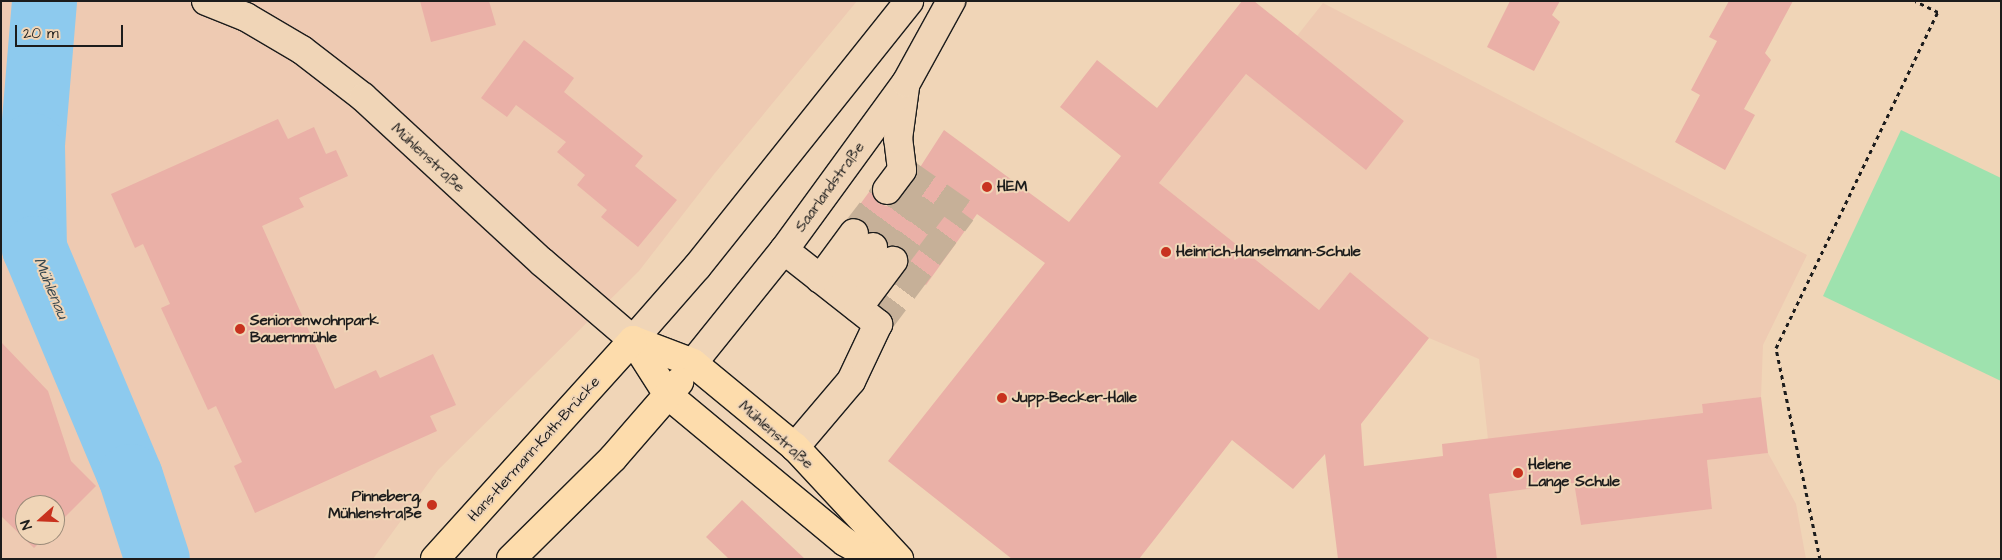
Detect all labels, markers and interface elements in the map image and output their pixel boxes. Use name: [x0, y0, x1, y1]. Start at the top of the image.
scale bar: [18, 15, 125, 47]
text: 20 m: [23, 23, 59, 44]
street label: Mühlenstraße: [388, 119, 468, 197]
street label: Saarlandstraße: [791, 139, 869, 235]
place label: HEM: [997, 178, 1027, 196]
marker: HEM: [981, 181, 993, 193]
place label: Heinrich-Hanselmann-Schule: [1176, 243, 1361, 261]
marker: Heinrich-Hanselmann-Schule: [1160, 246, 1172, 258]
water label: Mühlenau: [30, 254, 72, 322]
place label: Seniorenwohnpark Bauernmühle: [250, 311, 379, 346]
marker: Seniorenwohnpark Bauernmühle: [234, 323, 246, 335]
street label: Hans-Hermann-Kath-Brücke: [464, 373, 604, 525]
place label: Jupp-Becker-Halle: [1012, 389, 1137, 407]
marker: Jupp-Becker-Halle: [996, 392, 1008, 404]
street label: Mühlenstraße: [735, 397, 817, 473]
place label: Helene Lange Schule: [1528, 455, 1620, 490]
marker: Helene Lange Schule: [1512, 467, 1524, 479]
place label: Pinneberg, Mühlenstraße: [328, 487, 422, 522]
north arrow: [15, 495, 65, 545]
marker: Pinneberg, Mühlenstraße: [426, 499, 438, 511]
text: N: [16, 517, 38, 532]

